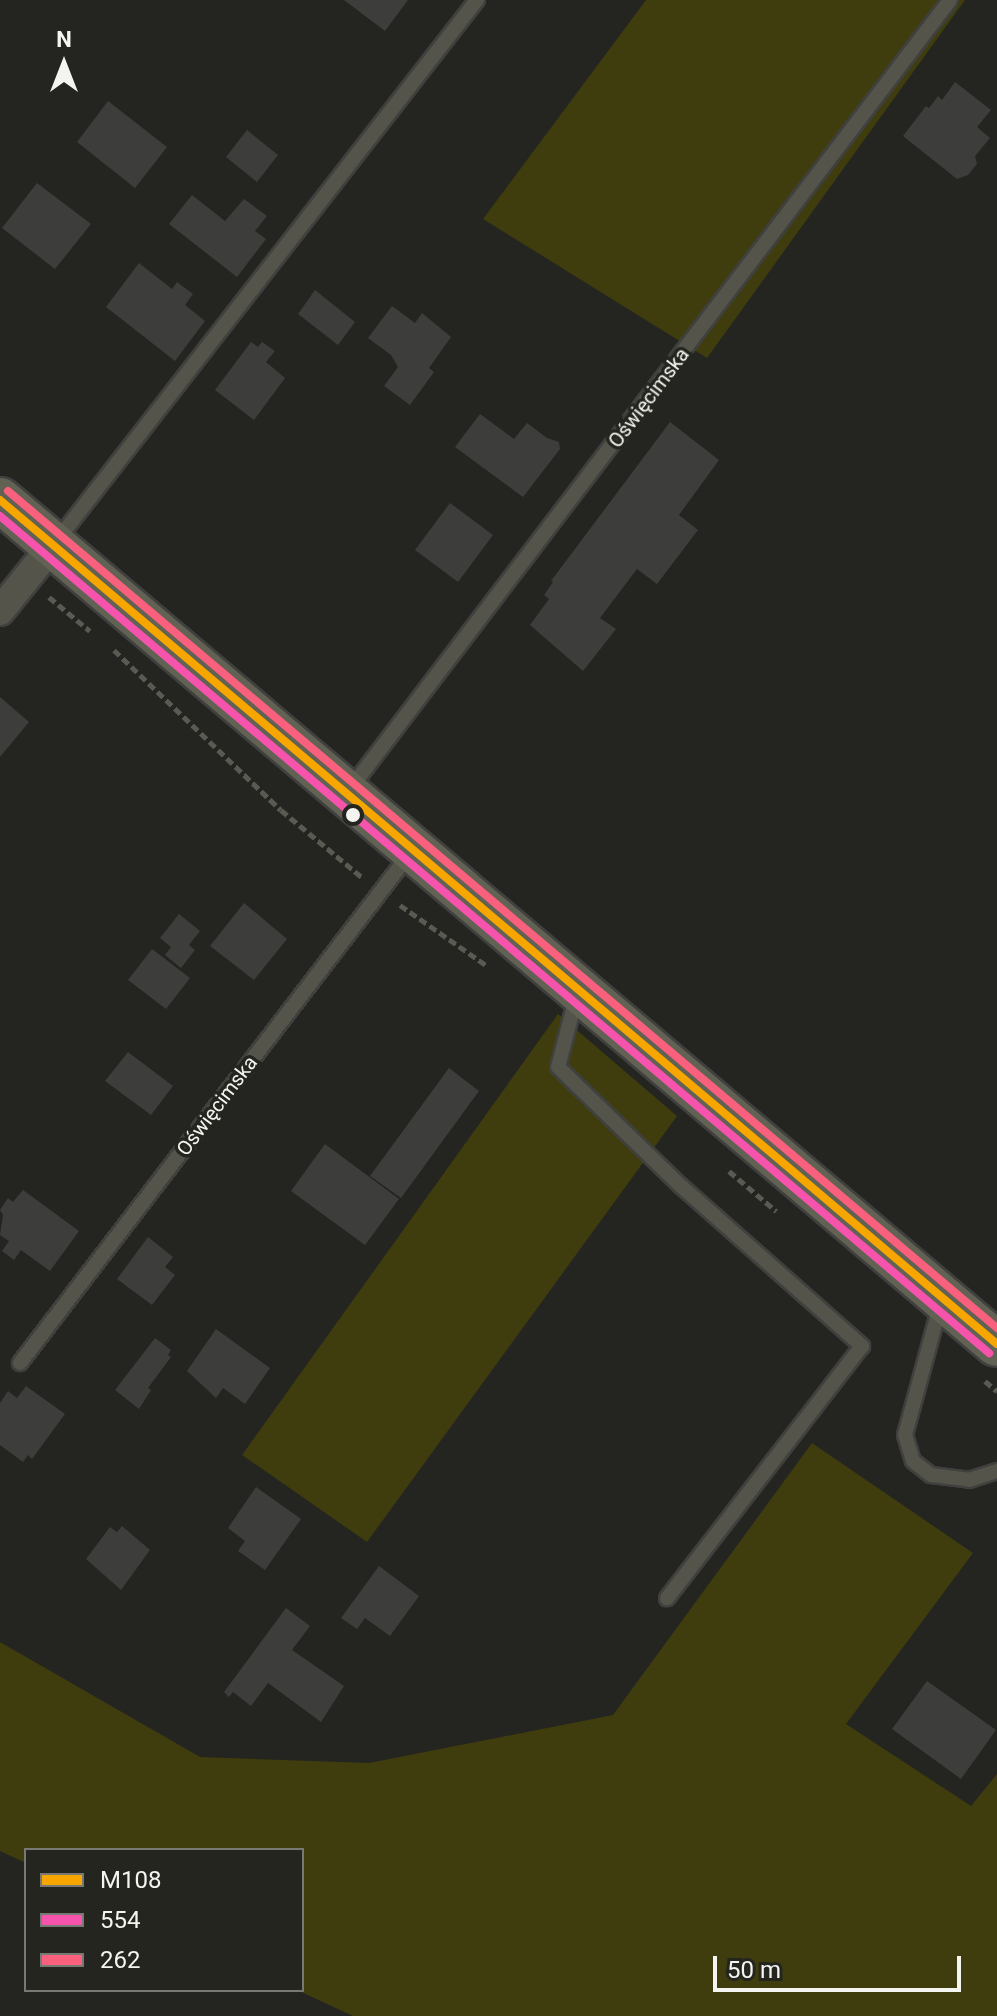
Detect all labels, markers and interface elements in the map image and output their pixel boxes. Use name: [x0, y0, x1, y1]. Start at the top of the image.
north arrow: [24, 24, 104, 104]
text: N: [56, 27, 72, 52]
street label: Oświęcimska: [604, 343, 694, 453]
unlabelled marker: [345, 807, 361, 823]
street label: Oświęcimska: [172, 1051, 262, 1161]
legend: [24, 1848, 304, 1992]
text: M108: [100, 1866, 161, 1894]
text: 554: [100, 1906, 140, 1934]
scale bar: [717, 1940, 965, 1990]
text: 262: [100, 1946, 140, 1974]
text: 50 m: [727, 1956, 781, 1984]

